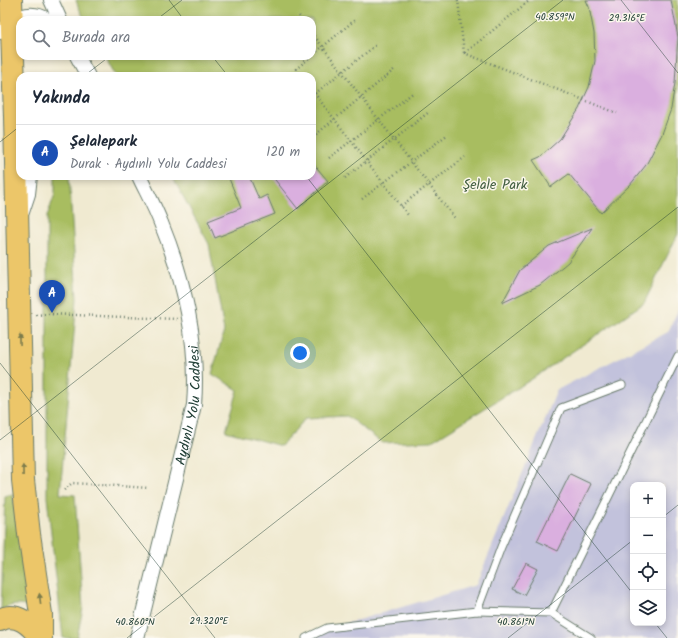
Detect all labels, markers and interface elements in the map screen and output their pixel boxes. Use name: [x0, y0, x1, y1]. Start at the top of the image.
text: 40.859°N: [535, 9, 575, 25]
text: 29.316°E: [609, 10, 647, 26]
search box: [16, 16, 316, 60]
text: Burada ara: [62, 26, 130, 50]
icon: search: [30, 27, 52, 49]
text: Yakında: [32, 85, 90, 112]
text: Şelalepark: [70, 130, 137, 154]
text: A: [41, 142, 49, 163]
text: 120 m: [266, 142, 300, 163]
text: Durak · Aydınlı Yolu Caddesi: [70, 154, 227, 175]
park label: Şelale Park: [463, 174, 528, 196]
pin: A: [39, 280, 65, 313]
one-way arrow: [17, 333, 23, 346]
your location: [290, 343, 310, 363]
street label: Aydınlı Yolu Caddesi: [170, 344, 207, 467]
one-way arrow: [20, 463, 26, 476]
map controls: [630, 482, 666, 626]
button: +: [630, 482, 666, 518]
button: −: [630, 518, 666, 554]
button: locate: [630, 554, 666, 590]
button: layers: [630, 590, 666, 626]
one-way arrow: [37, 593, 43, 605]
text: 29.320°E: [190, 613, 230, 629]
text: 40.860°N: [115, 614, 155, 630]
text: 40.861°N: [497, 614, 535, 630]

